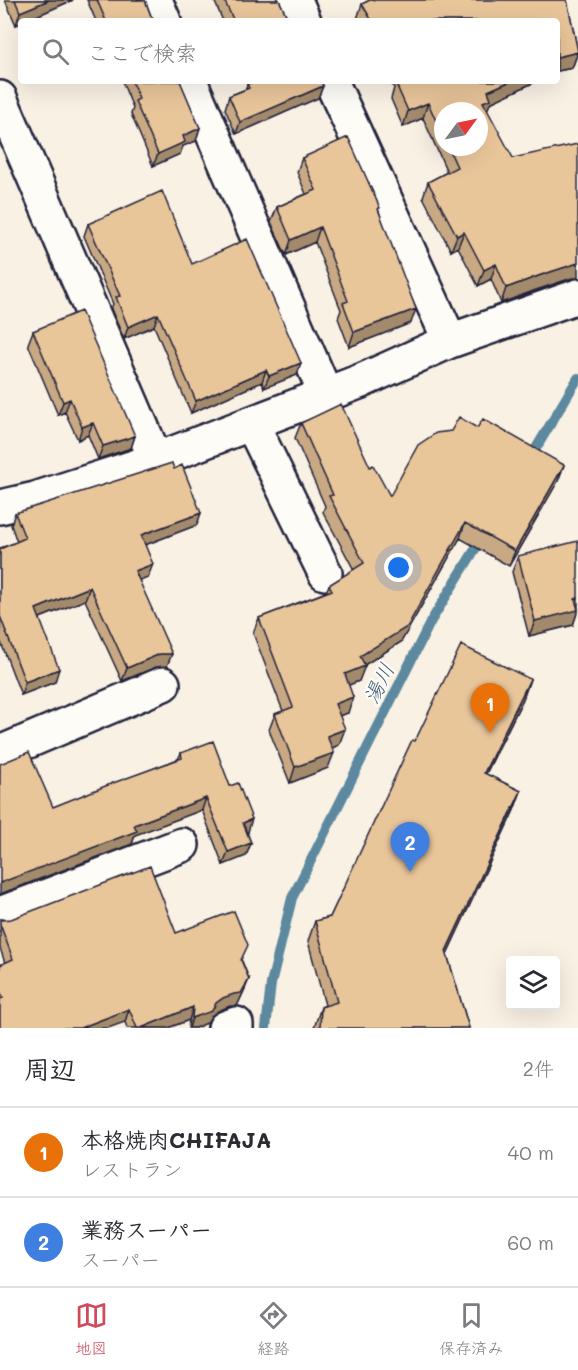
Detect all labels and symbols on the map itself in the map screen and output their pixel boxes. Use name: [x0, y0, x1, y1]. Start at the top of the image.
north arrow: [434, 102, 488, 156]
your location: [384, 553, 413, 582]
water label: 湯川: [356, 658, 400, 708]
pin: 1: [470, 684, 510, 733]
pin: 2: [390, 822, 430, 872]

